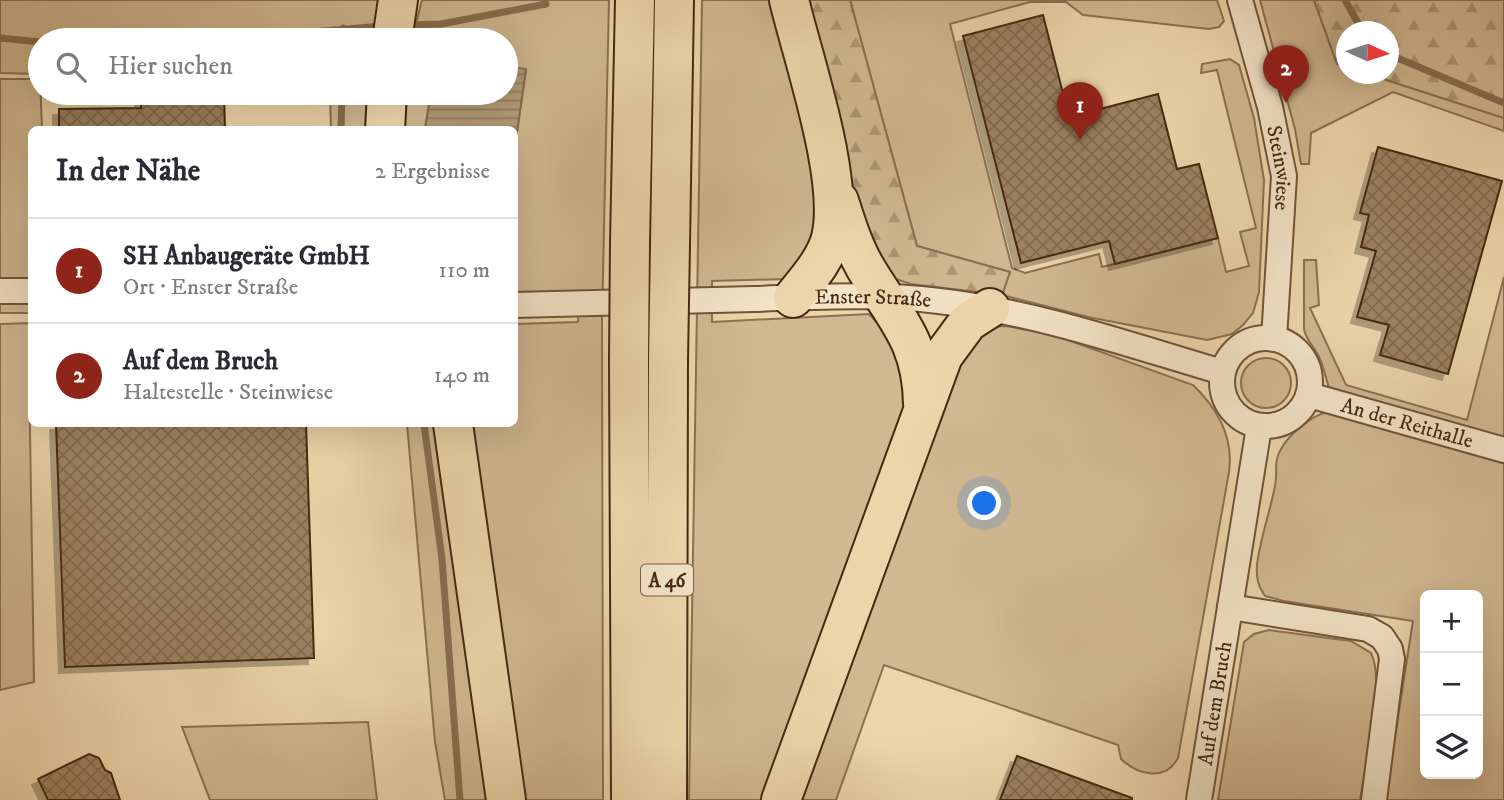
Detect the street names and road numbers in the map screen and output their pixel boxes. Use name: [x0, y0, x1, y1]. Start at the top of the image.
street label: Steinwiese: [1260, 123, 1297, 211]
street label: Enster Straße: [814, 284, 933, 314]
street label: An der Reithalle: [1338, 393, 1476, 455]
road number: A 46: [641, 565, 693, 596]
street label: Auf dem Bruch: [1193, 639, 1238, 767]

